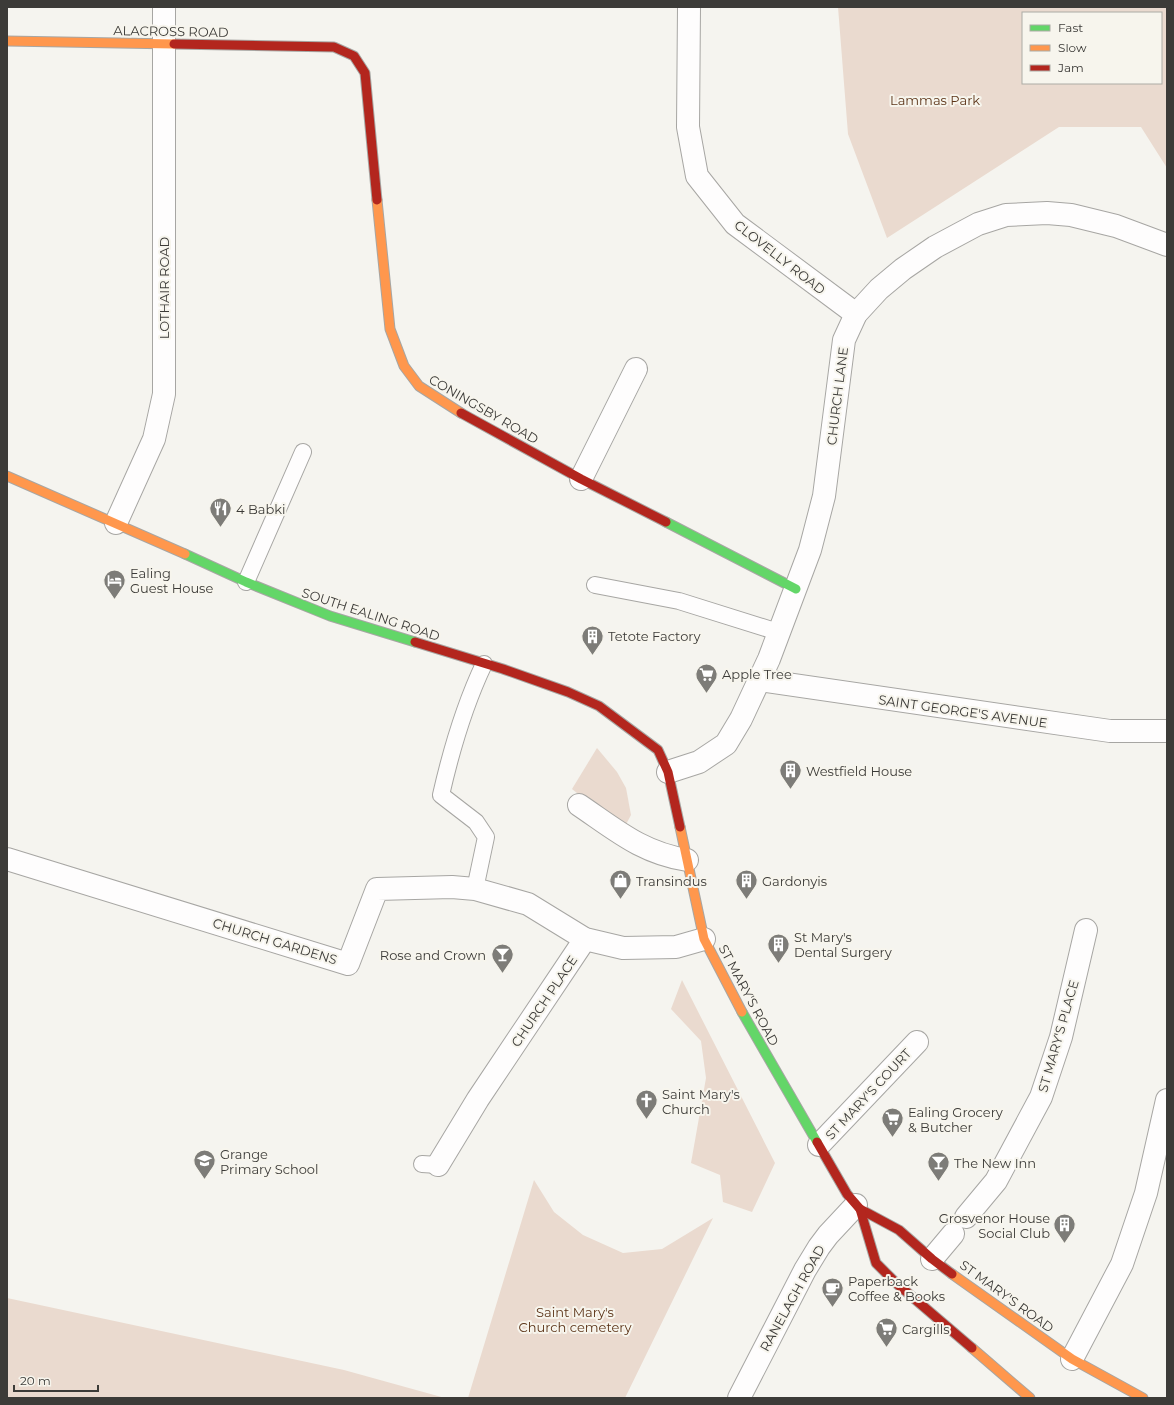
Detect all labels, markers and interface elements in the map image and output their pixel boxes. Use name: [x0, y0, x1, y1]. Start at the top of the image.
legend: [1022, 12, 1162, 84]
text: Fast: [1058, 20, 1083, 35]
street label: ALACROSS ROAD: [113, 22, 229, 40]
text: Slow: [1058, 40, 1087, 55]
text: Jam: [1057, 60, 1084, 75]
park label: Lammas Park: [890, 92, 980, 108]
street label: CLOVELLY ROAD: [731, 216, 829, 298]
street label: LOTHAIR ROAD: [156, 236, 172, 339]
street label: CHURCH LANE: [823, 346, 851, 446]
street label: CONINGSBY ROAD: [426, 371, 542, 447]
restaurant icon: 4 Babki: [207, 496, 233, 529]
place label: 4 Babki: [236, 501, 286, 517]
place label: Ealing Guest House: [130, 565, 213, 596]
hotel icon: Ealing Guest House: [101, 567, 127, 600]
street label: SOUTH EALING ROAD: [300, 584, 442, 644]
building icon: Tetote Factory: [579, 623, 605, 656]
place label: Tetote Factory: [608, 628, 701, 644]
supermarket icon: Apple Tree: [693, 661, 719, 694]
place label: Apple Tree: [722, 666, 792, 682]
street label: SAINT GEORGE'S AVENUE: [877, 691, 1049, 731]
building icon: Westfield House: [778, 758, 804, 791]
place label: Westfield House: [806, 763, 912, 779]
shop icon: Transindus: [607, 868, 633, 901]
building icon: Gardonyis: [734, 868, 760, 901]
place label: Transindus: [636, 873, 707, 889]
place label: Gardonyis: [762, 873, 827, 889]
street label: CHURCH GARDENS: [211, 914, 339, 968]
place label: St Mary's Dental Surgery: [794, 929, 893, 960]
building icon: St Mary's Dental Surgery: [766, 931, 792, 964]
bar icon: Rose and Crown: [489, 942, 515, 975]
street label: ST MARY'S ROAD: [716, 942, 783, 1049]
place label: Rose and Crown: [380, 947, 486, 963]
street label: CHURCH PLACE: [508, 952, 580, 1050]
street label: ST MARY'S PLACE: [1034, 978, 1082, 1094]
street label: ST MARY'S COURT: [822, 1045, 915, 1143]
place label: Saint Mary's Church: [662, 1086, 740, 1117]
church icon: Saint Mary's Church: [634, 1088, 660, 1121]
place label: Ealing Grocery & Butcher: [908, 1104, 1004, 1135]
supermarket icon: Ealing Grocery & Butcher: [879, 1106, 905, 1139]
place label: Grange Primary School: [220, 1146, 319, 1177]
school or university icon: Grange Primary School: [192, 1148, 218, 1181]
bar icon: The New Inn: [925, 1150, 951, 1183]
place label: The New Inn: [954, 1155, 1036, 1171]
place label: Grosvenor House Social Club: [939, 1210, 1050, 1241]
building icon: Grosvenor House Social Club: [1052, 1212, 1078, 1245]
street label: RANELAGH ROAD: [756, 1242, 828, 1354]
street label: ST MARY'S ROAD: [957, 1257, 1057, 1336]
place label: Paperback Coffee & Books: [848, 1273, 945, 1304]
cafe icon: Paperback Coffee & Books: [820, 1275, 846, 1308]
park label: Saint Mary's Church cemetery: [519, 1304, 632, 1335]
supermarket icon: Cargills: [873, 1316, 899, 1349]
place label: Cargills: [902, 1321, 950, 1337]
scale bar: [14, 1367, 98, 1393]
text: 20 m: [20, 1373, 51, 1388]

